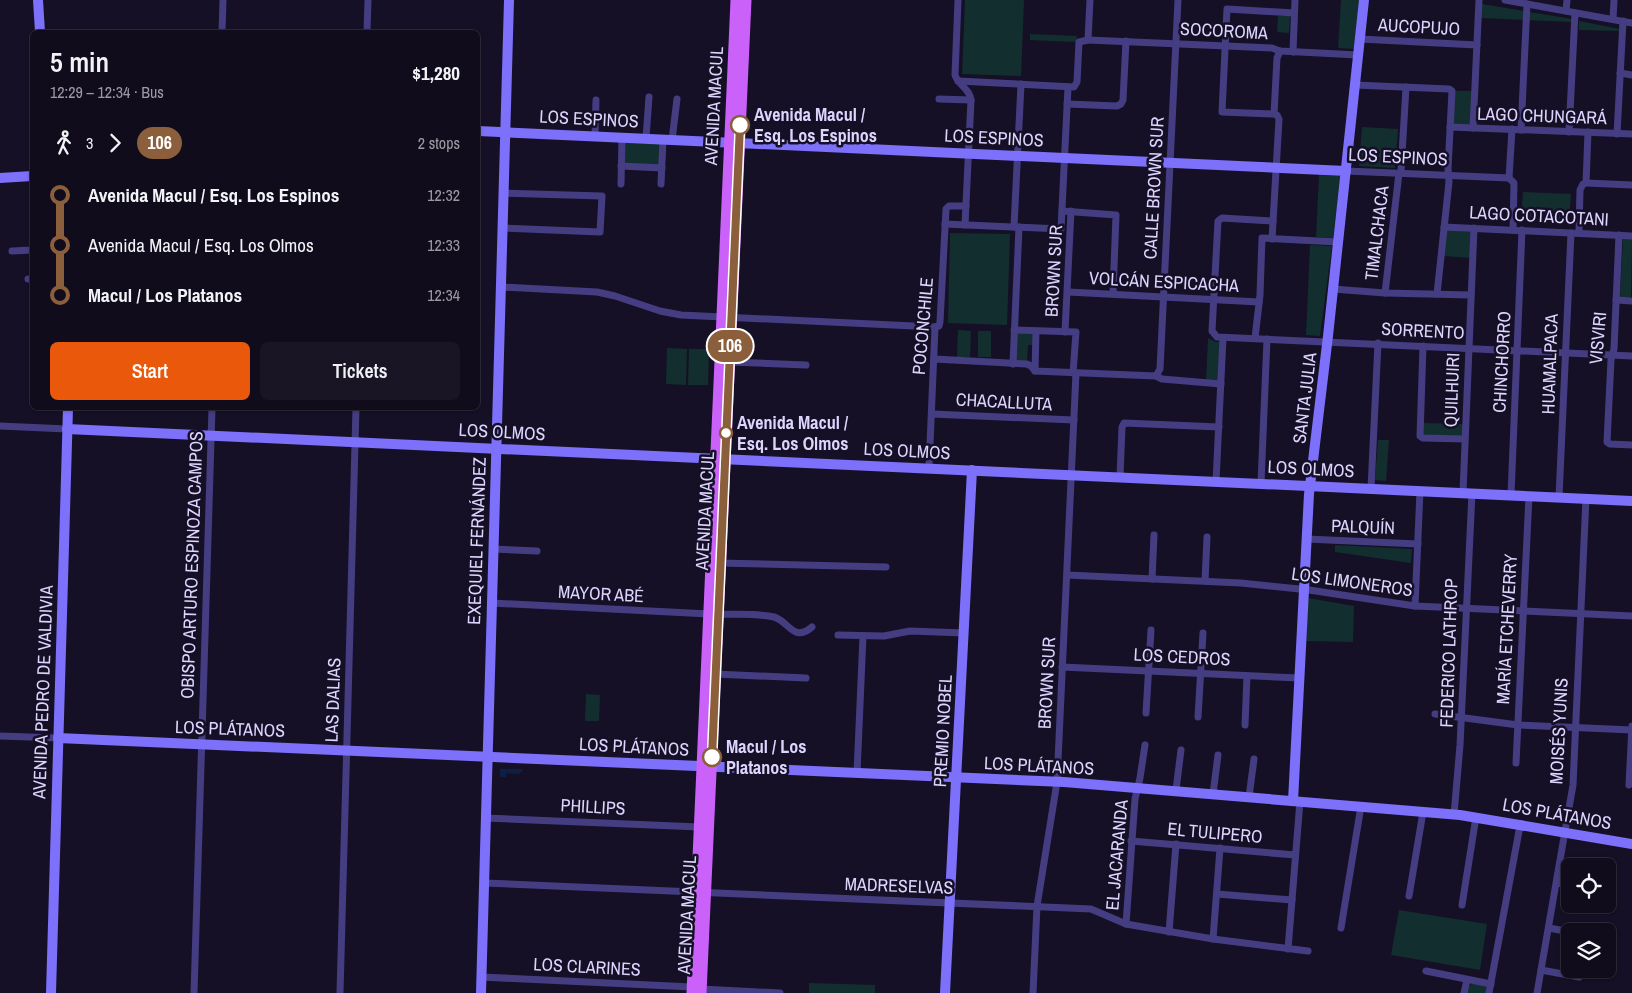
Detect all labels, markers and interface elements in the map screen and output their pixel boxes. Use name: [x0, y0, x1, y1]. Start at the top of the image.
street label: AUCOPUJO: [1376, 12, 1461, 41]
street label: SOCOROMA: [1180, 16, 1269, 45]
text: 5 min: [50, 43, 109, 81]
street label: AVENIDA MACUL: [698, 46, 729, 167]
text: $1,280: [412, 60, 460, 86]
text: 12:29 – 12:34 · Bus: [50, 81, 164, 103]
street label: LAGO CHUNGARÁ: [1477, 101, 1607, 130]
place label: Avenida Macul / Esq. Los Espinos: [754, 102, 877, 148]
street label: LOS ESPINOS: [539, 103, 639, 134]
marker: Avenida Macul / Esq. Los Espinos: [730, 115, 750, 135]
street label: CALLE BROWN SUR: [1137, 116, 1170, 260]
street label: LOS ESPINOS: [944, 122, 1044, 153]
icon: walk: [50, 129, 78, 157]
icon: forward: [101, 129, 129, 157]
text: 106: [147, 130, 172, 155]
text: 3: [86, 132, 93, 154]
text: 2 stops: [418, 132, 460, 154]
street label: LOS ESPINOS: [1348, 141, 1448, 172]
text: Avenida Macul / Esq. Los Espinos: [88, 182, 339, 208]
text: 12:32: [427, 184, 460, 206]
street label: TIMALCHACA: [1358, 184, 1395, 282]
street label: LAGO COTACOTANI: [1469, 199, 1609, 232]
street label: BROWN SUR: [1039, 224, 1068, 317]
text: Avenida Macul / Esq. Los Olmos: [88, 232, 314, 258]
text: 12:33: [427, 234, 460, 256]
street label: VOLCÁN ESPICACHA: [1088, 265, 1240, 298]
street label: POCONCHILE: [906, 276, 939, 376]
text: Macul / Los Platanos: [88, 282, 242, 308]
text: 12:34: [427, 284, 460, 306]
street label: CHINCHORRO: [1486, 311, 1517, 413]
street label: VISVIRI: [1583, 311, 1612, 365]
street label: HUAMALPACA: [1535, 313, 1564, 415]
street label: SORRENTO: [1381, 316, 1465, 345]
line badge: 106: [701, 330, 759, 362]
text: 106: [718, 333, 742, 358]
button: Start: [50, 342, 250, 400]
button: Tickets: [260, 342, 460, 400]
street label: SANTA JULIA: [1287, 351, 1323, 445]
street label: QUILHUIRI: [1438, 352, 1465, 428]
street label: CHACALLUTA: [955, 386, 1053, 417]
place label: Avenida Macul / Esq. Los Olmos: [737, 410, 849, 456]
street label: LOS OLMOS: [458, 417, 546, 446]
marker: Avenida Macul / Esq. Los Olmos: [719, 426, 733, 440]
street label: OBISPO ARTURO ESPINOZA CAMPOS: [174, 430, 209, 699]
street label: LOS OLMOS: [863, 436, 951, 465]
street label: AVENIDA MACUL: [689, 451, 720, 572]
street label: LOS OLMOS: [1267, 454, 1355, 483]
street label: EXEQUIEL FERNÁNDEZ: [461, 457, 492, 625]
street label: PALQUÍN: [1331, 513, 1395, 540]
street label: MARÍA ETCHEVERRY: [1490, 553, 1523, 705]
street label: LOS LIMONEROS: [1290, 561, 1414, 602]
street label: FEDERICO LATHROP: [1433, 578, 1464, 728]
street label: MAYOR ABÉ: [557, 579, 645, 608]
street label: AVENIDA PEDRO DE VALDIVIA: [26, 585, 59, 800]
street label: BROWN SUR: [1032, 636, 1061, 729]
street label: LOS CEDROS: [1133, 641, 1231, 672]
street label: LAS DALIAS: [319, 657, 346, 743]
street label: PREMIO NOBEL: [927, 674, 958, 788]
street label: MOISÉS YUNIS: [1543, 677, 1574, 785]
street label: LOS PLÁTANOS: [174, 714, 286, 743]
street label: LOS PLÁTANOS: [578, 731, 690, 762]
place label: Macul / Los Platanos: [726, 734, 806, 780]
marker: Macul / Los Platanos: [702, 747, 722, 767]
street label: LOS PLÁTANOS: [983, 750, 1095, 781]
street label: PHILLIPS: [560, 792, 626, 821]
street label: LOS PLÁTANOS: [1501, 792, 1614, 835]
street label: EL JACARANDA: [1099, 798, 1134, 911]
street label: EL TULIPERO: [1167, 816, 1264, 849]
street label: AVENIDA MACUL: [671, 855, 702, 976]
map controls: [1561, 858, 1616, 978]
button: locate: [1561, 858, 1616, 913]
street label: MADRESELVAS: [844, 871, 954, 900]
button: layers: [1561, 923, 1616, 978]
street label: LOS CLARINES: [533, 951, 641, 982]

